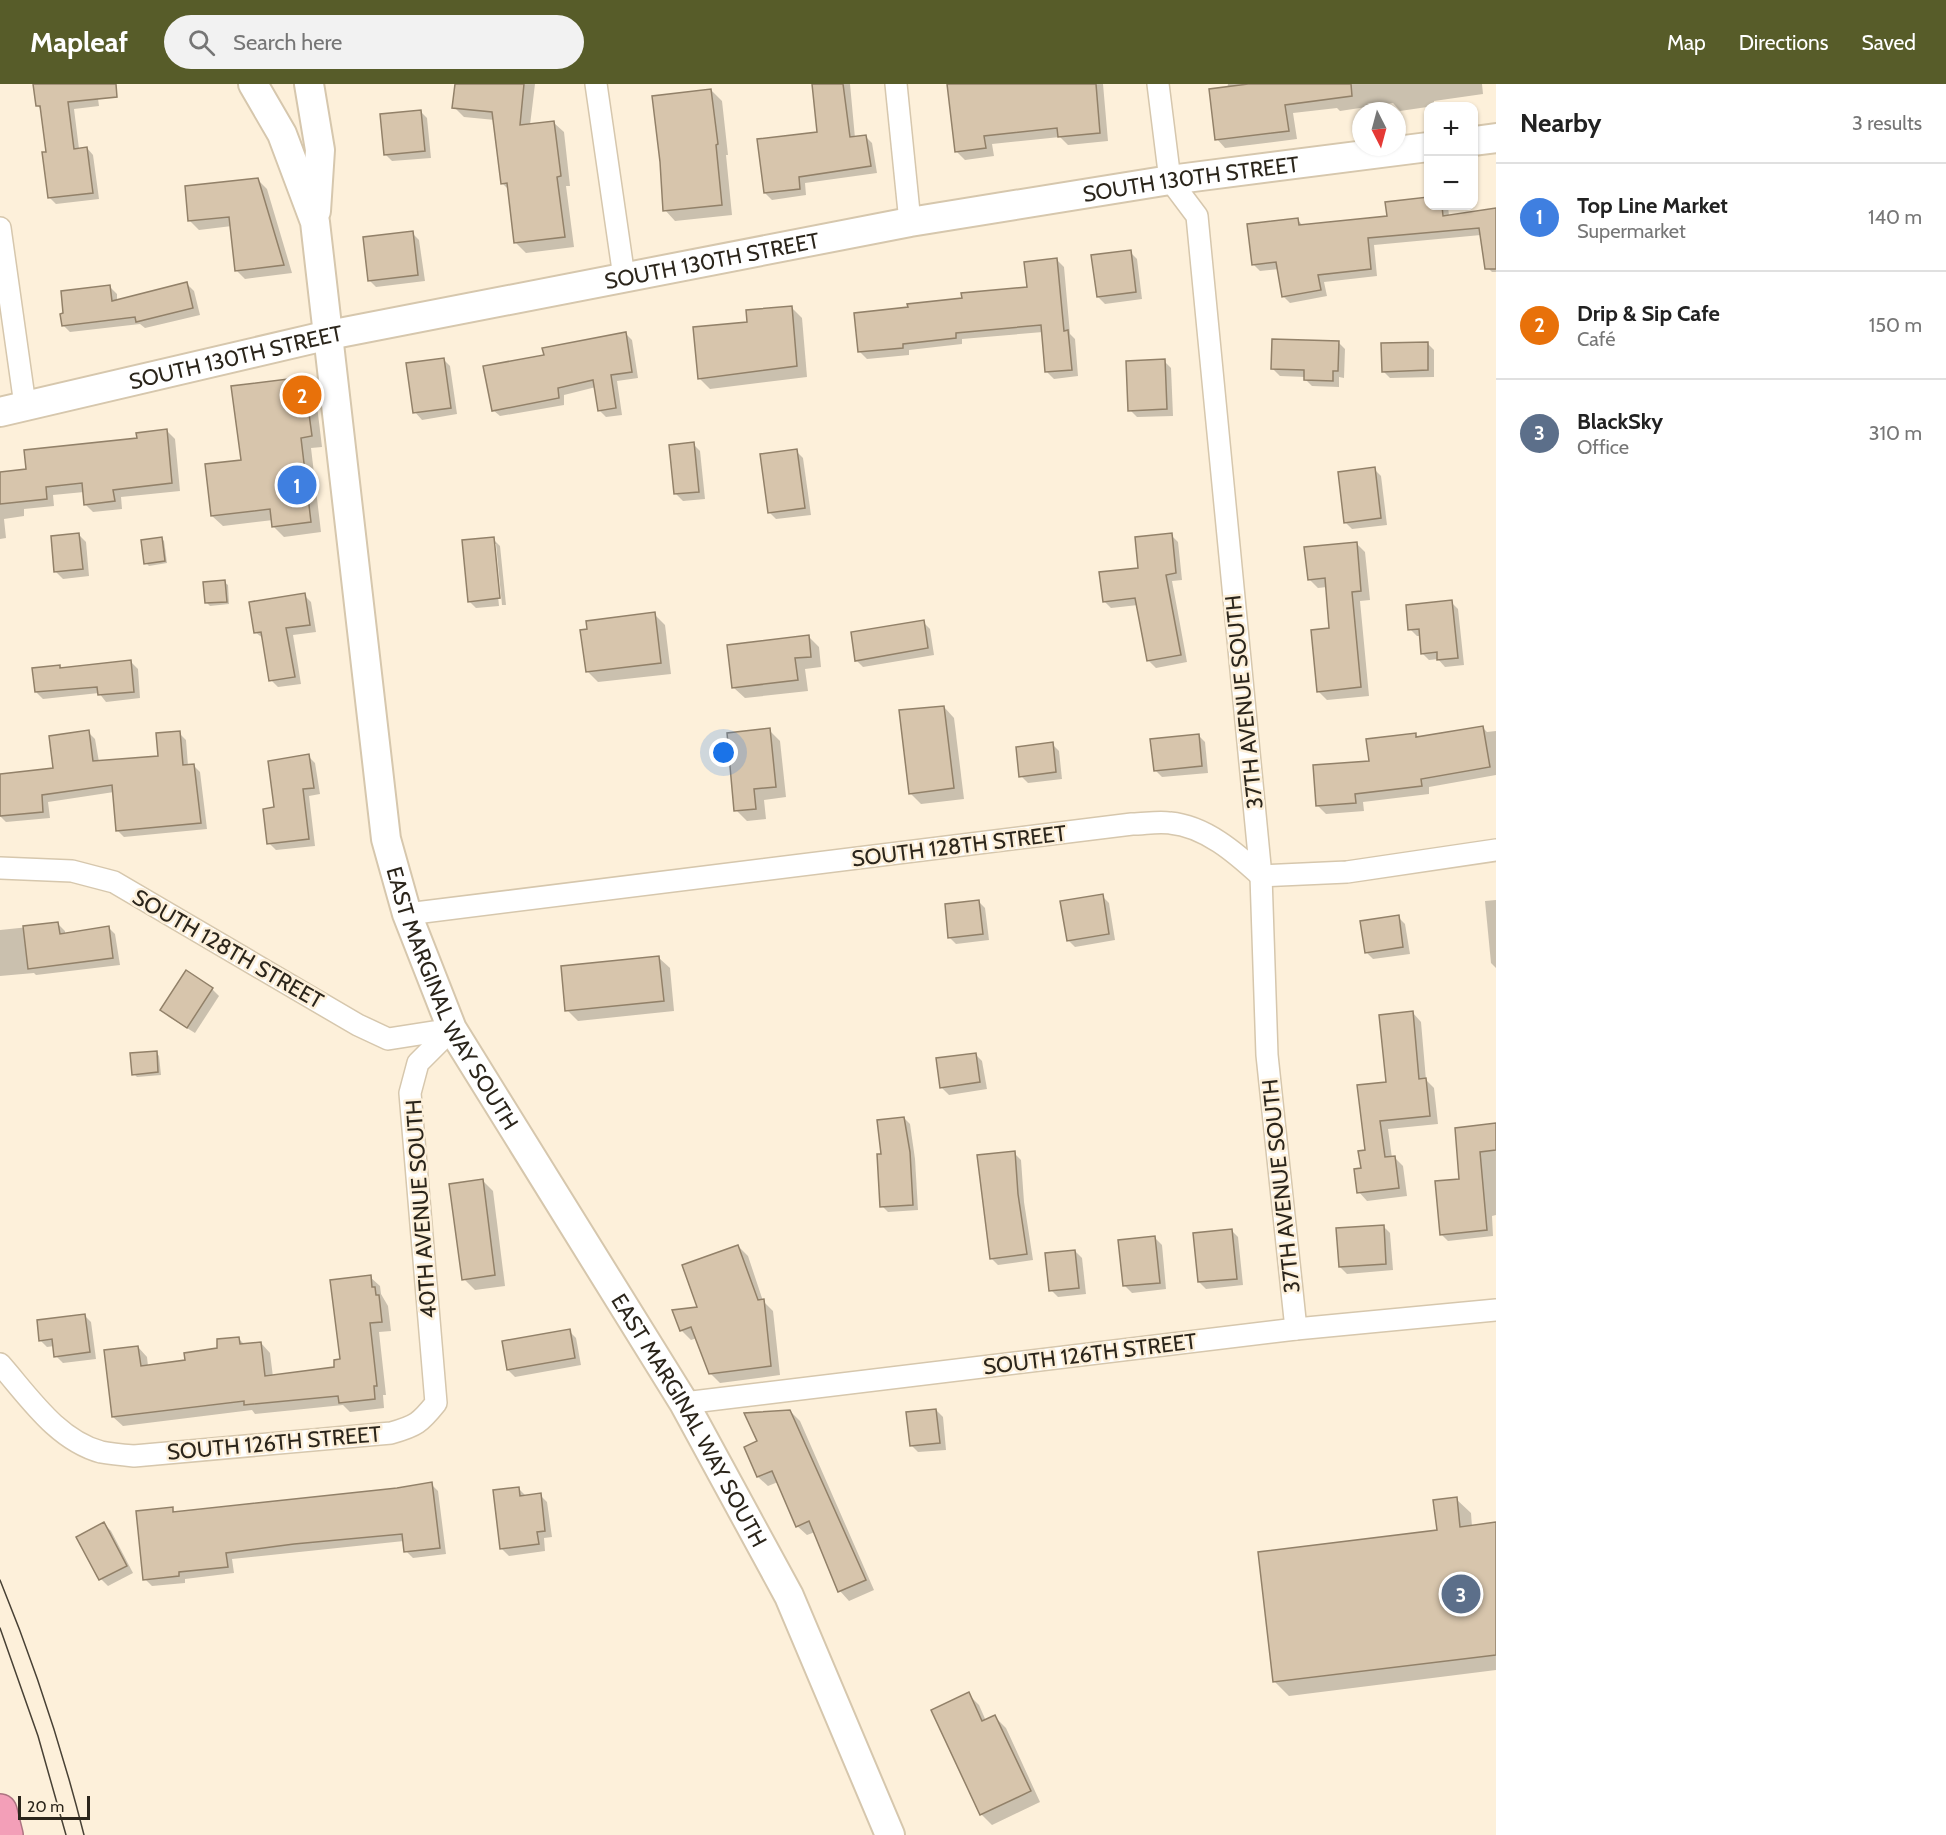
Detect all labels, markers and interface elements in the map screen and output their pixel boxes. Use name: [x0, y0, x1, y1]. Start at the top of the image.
search box: [164, 15, 584, 69]
text: Mapleaf: [30, 25, 128, 59]
icon: search: [185, 26, 218, 59]
text: Search here: [233, 29, 342, 56]
text: Map: [1667, 30, 1706, 55]
text: Directions: [1739, 30, 1828, 55]
text: Saved: [1861, 30, 1916, 55]
north arrow: [1352, 102, 1406, 156]
map controls: [1424, 102, 1478, 210]
button: +: [1424, 102, 1478, 156]
text: Nearby: [1520, 107, 1601, 139]
text: 3 results: [1852, 111, 1922, 135]
street label: SOUTH 130TH STREET: [1081, 150, 1301, 207]
button: −: [1424, 156, 1478, 210]
text: Top Line Market: [1577, 192, 1728, 219]
text: 1: [1536, 205, 1543, 229]
text: 140 m: [1868, 205, 1922, 229]
text: Supermarket: [1577, 219, 1686, 243]
street label: SOUTH 130TH STREET: [602, 226, 822, 295]
text: Drip & Sip Cafe: [1577, 300, 1720, 327]
text: 2: [1534, 313, 1545, 337]
text: 150 m: [1869, 313, 1922, 337]
street label: SOUTH 130TH STREET: [126, 319, 345, 395]
text: Café: [1577, 327, 1615, 351]
pin: 2: [282, 372, 322, 418]
text: BlackSky: [1577, 408, 1663, 435]
text: 3: [1534, 421, 1545, 445]
text: 310 m: [1869, 421, 1922, 445]
text: Office: [1577, 435, 1629, 459]
pin: 1: [278, 462, 316, 508]
street label: 37TH AVENUE SOUTH: [1219, 594, 1269, 810]
your location: [709, 738, 738, 767]
street label: SOUTH 128TH STREET: [850, 819, 1068, 873]
street label: EAST MARGINAL WAY SOUTH: [381, 863, 525, 1135]
street label: SOUTH 128TH STREET: [128, 883, 328, 1015]
street label: 37TH AVENUE SOUTH: [1256, 1078, 1306, 1294]
street label: 40TH AVENUE SOUTH: [400, 1099, 442, 1319]
street label: EAST MARGINAL WAY SOUTH: [606, 1288, 773, 1552]
street label: SOUTH 126TH STREET: [982, 1327, 1198, 1380]
street label: SOUTH 126TH STREET: [166, 1420, 382, 1466]
pin: 3: [1442, 1572, 1480, 1616]
scale bar: [18, 1793, 90, 1820]
text: 20 m: [27, 1797, 64, 1816]

